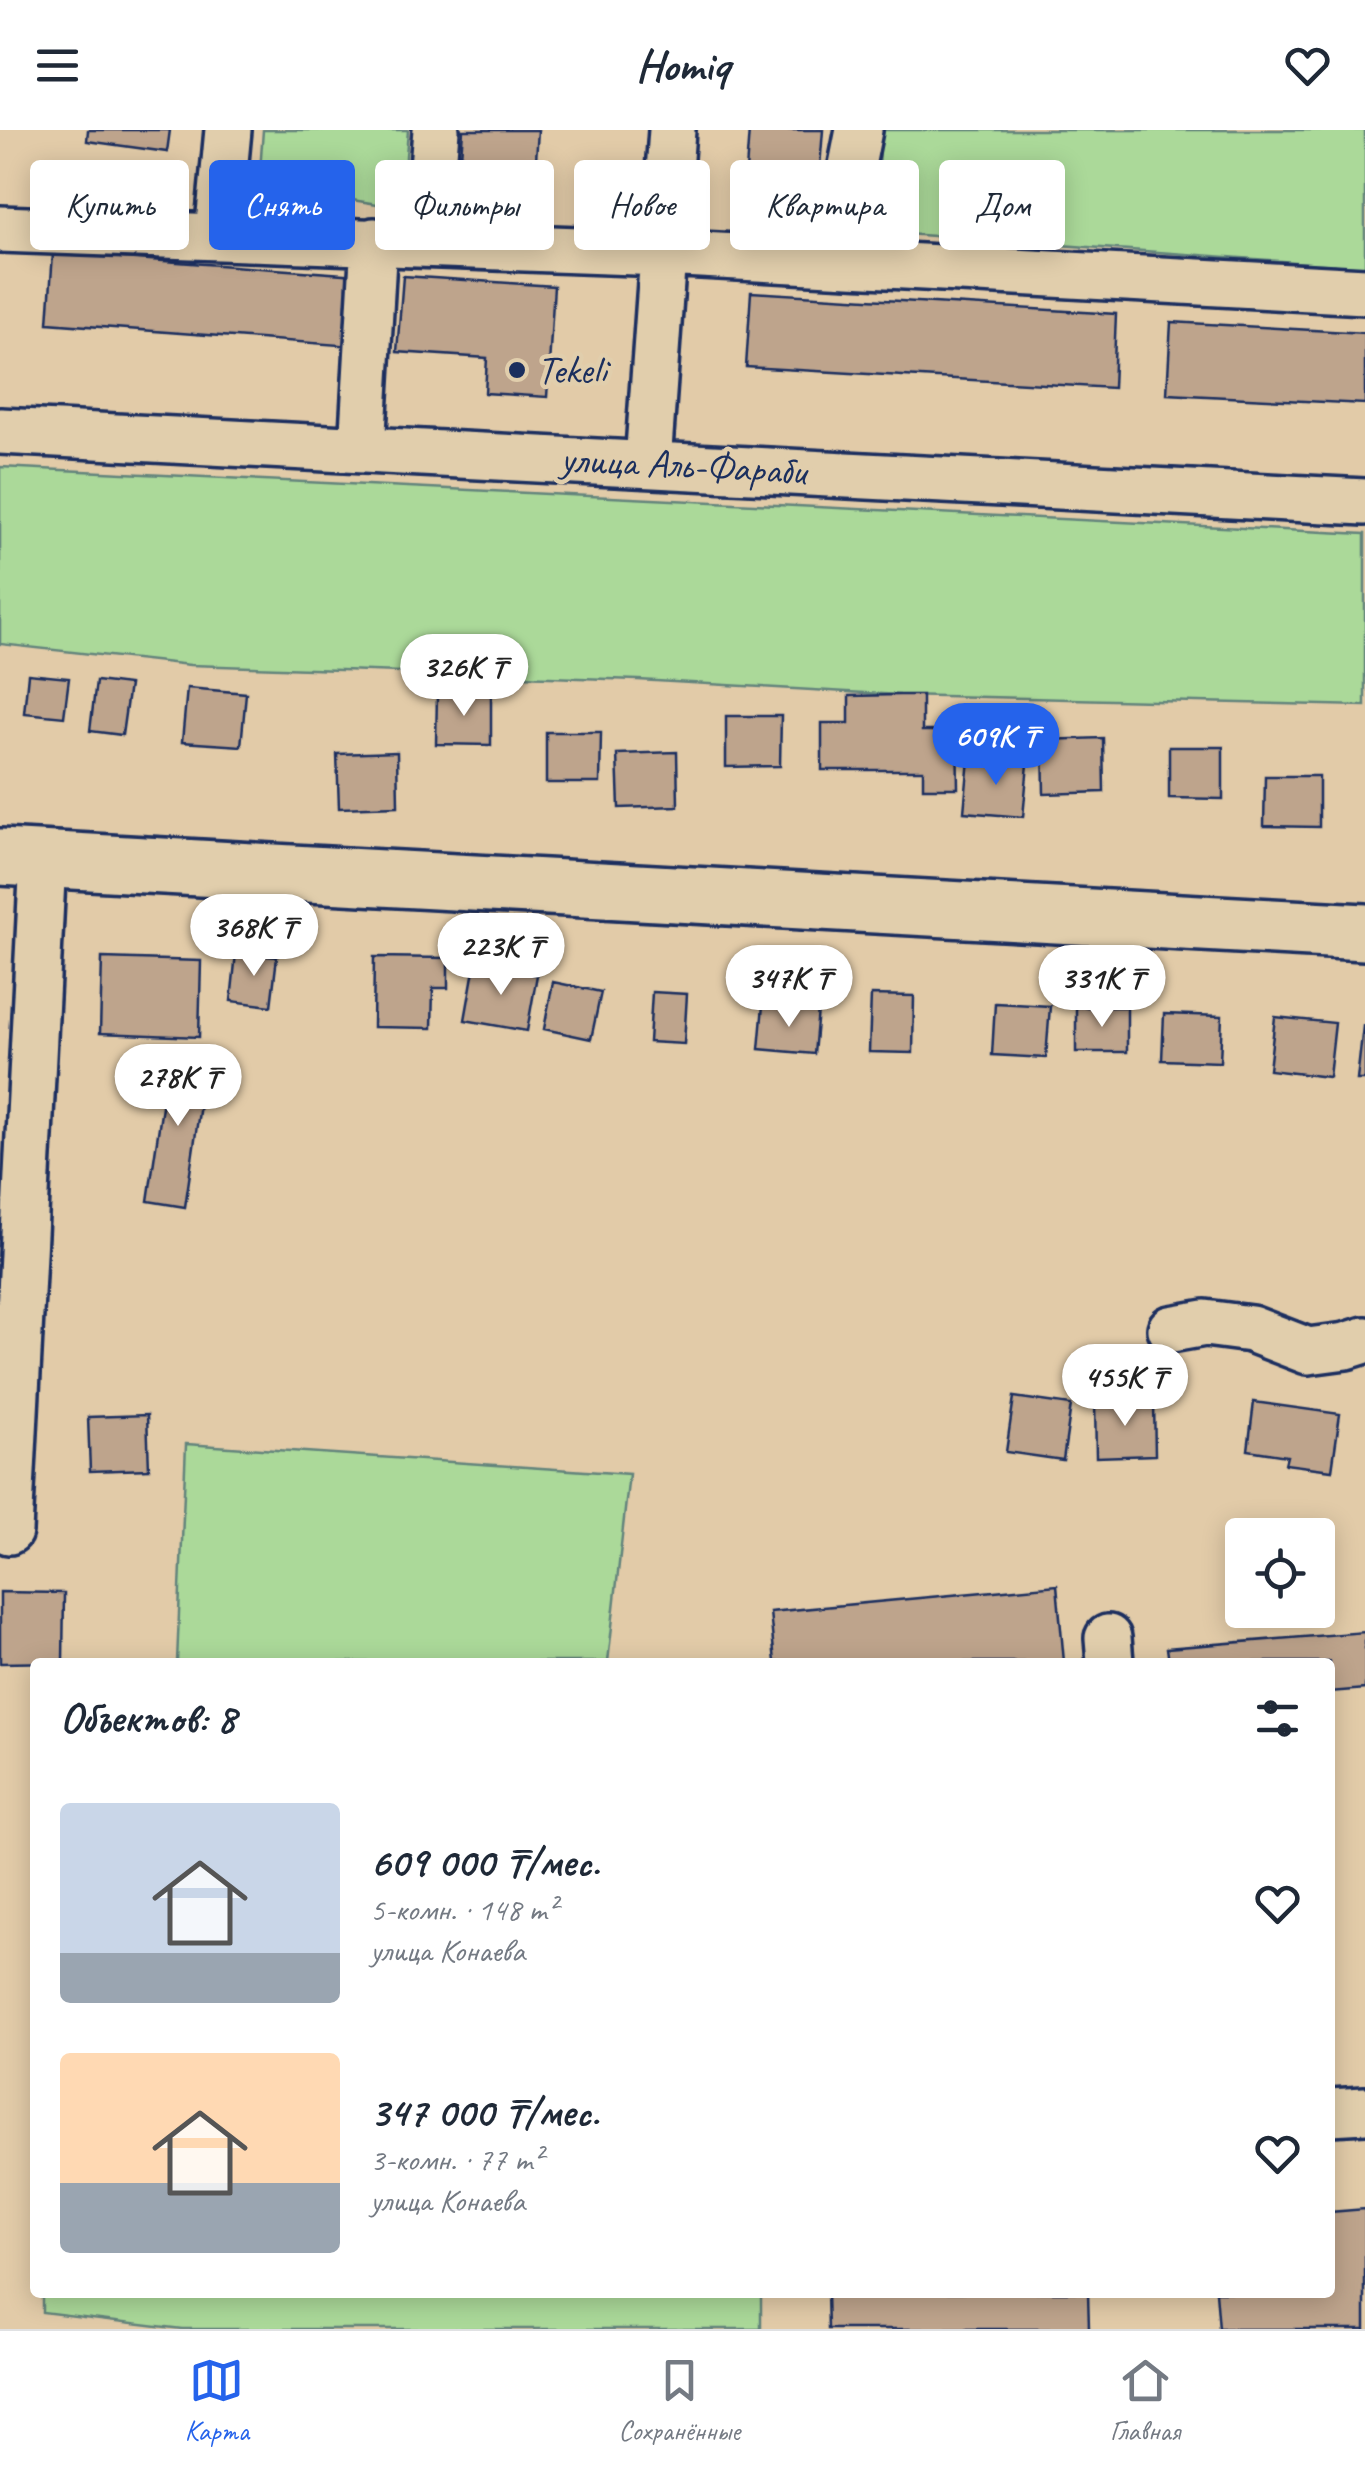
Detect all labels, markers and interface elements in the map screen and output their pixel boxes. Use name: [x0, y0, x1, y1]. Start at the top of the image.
text: Homiq: [636, 37, 729, 94]
icon: menu: [30, 38, 85, 93]
icon: heart: [1280, 38, 1335, 93]
chip: Купить: [30, 160, 189, 250]
chip: Снять: [209, 160, 355, 250]
chip: Фильтры: [375, 160, 554, 250]
chip: Новое: [574, 160, 710, 250]
chip: Квартира: [730, 160, 919, 250]
chip: Дом: [939, 160, 1065, 250]
place label: Tekeli: [537, 345, 611, 395]
marker: Tekeli: [506, 359, 528, 381]
street label: улица Аль-Фараби: [557, 434, 811, 497]
pin: 326K ₸: [383, 634, 545, 719]
text: 326K ₸: [422, 646, 506, 687]
pin: 609K ₸: [915, 703, 1077, 788]
text: 609K ₸: [954, 715, 1038, 756]
pin: 368K ₸: [173, 894, 335, 979]
text: 368K ₸: [212, 906, 296, 947]
pin: 223K ₸: [420, 913, 582, 998]
text: 223K ₸: [460, 925, 542, 966]
pin: 347K ₸: [708, 945, 870, 1030]
pin: 331K ₸: [1021, 945, 1183, 1030]
text: 347K ₸: [748, 957, 830, 998]
text: 331K ₸: [1061, 957, 1143, 998]
pin: 278K ₸: [97, 1044, 259, 1129]
text: 278K ₸: [137, 1056, 219, 1097]
pin: 455K ₸: [1044, 1344, 1206, 1429]
text: 455K ₸: [1084, 1356, 1166, 1397]
map controls: [1225, 1518, 1335, 1628]
button: locate: [1225, 1518, 1335, 1628]
icon: filters: [1250, 1691, 1305, 1746]
text: Объектов: 8: [60, 1692, 236, 1745]
text: 609 000 ₸/мес.: [370, 1836, 600, 1889]
icon: home: [140, 1843, 260, 1963]
icon: heart: [1250, 1876, 1305, 1931]
text: 5-комн. · 148 m²: [370, 1889, 557, 1930]
text: улица Конаева: [370, 1930, 525, 1971]
text: 347 000 ₸/мес.: [370, 2086, 599, 2139]
icon: home: [140, 2093, 260, 2213]
icon: heart: [1250, 2126, 1305, 2181]
text: 3-комн. · 77 m²: [370, 2139, 542, 2180]
text: улица Конаева: [370, 2180, 525, 2221]
tab: Карта: [185, 2353, 249, 2448]
tab: Сохранённые: [619, 2353, 740, 2448]
tab: Главная: [1110, 2353, 1180, 2448]

